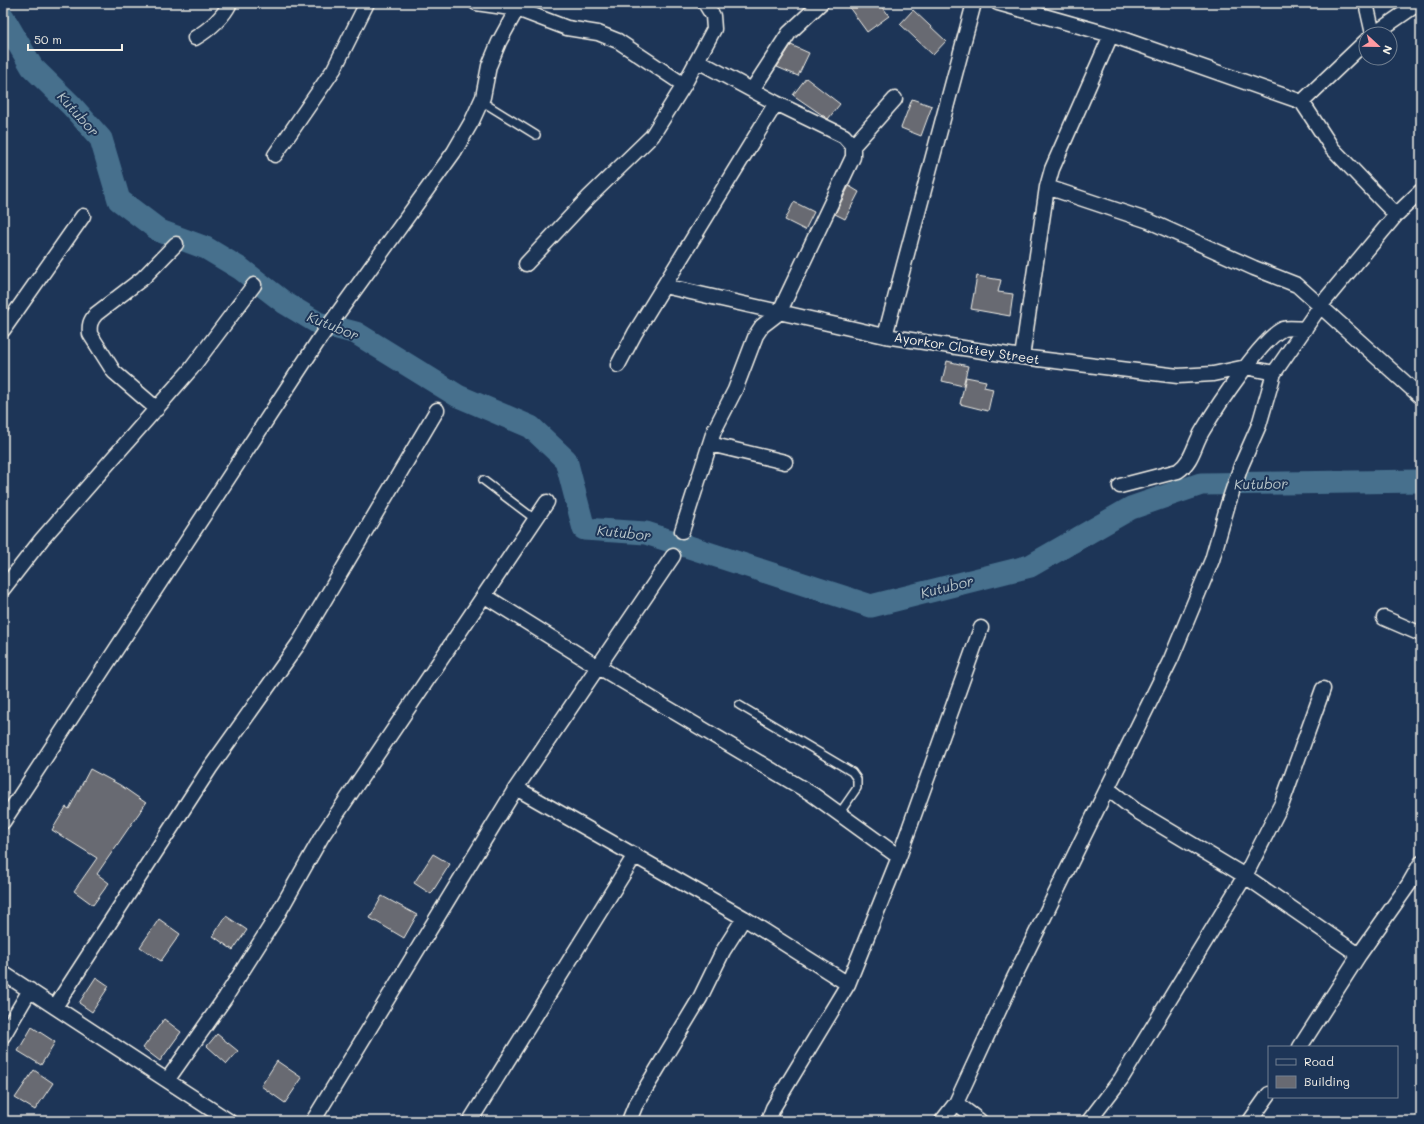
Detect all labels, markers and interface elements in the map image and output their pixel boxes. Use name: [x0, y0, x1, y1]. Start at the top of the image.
scale bar: [28, 26, 122, 52]
north arrow: [1358, 26, 1398, 66]
text: 50 m: [34, 31, 62, 47]
text: N: [1379, 43, 1396, 57]
water label: Kutubor: [53, 87, 104, 140]
water label: Kutubor: [304, 307, 362, 345]
street label: Ayorkor Clottey Street: [893, 328, 1041, 367]
water label: Kutubor: [1234, 474, 1288, 493]
water label: Kutubor: [596, 520, 652, 545]
water label: Kutubor: [918, 571, 975, 602]
legend: [1268, 1046, 1398, 1098]
text: Road: [1304, 1053, 1334, 1069]
text: Building: [1304, 1073, 1350, 1089]

